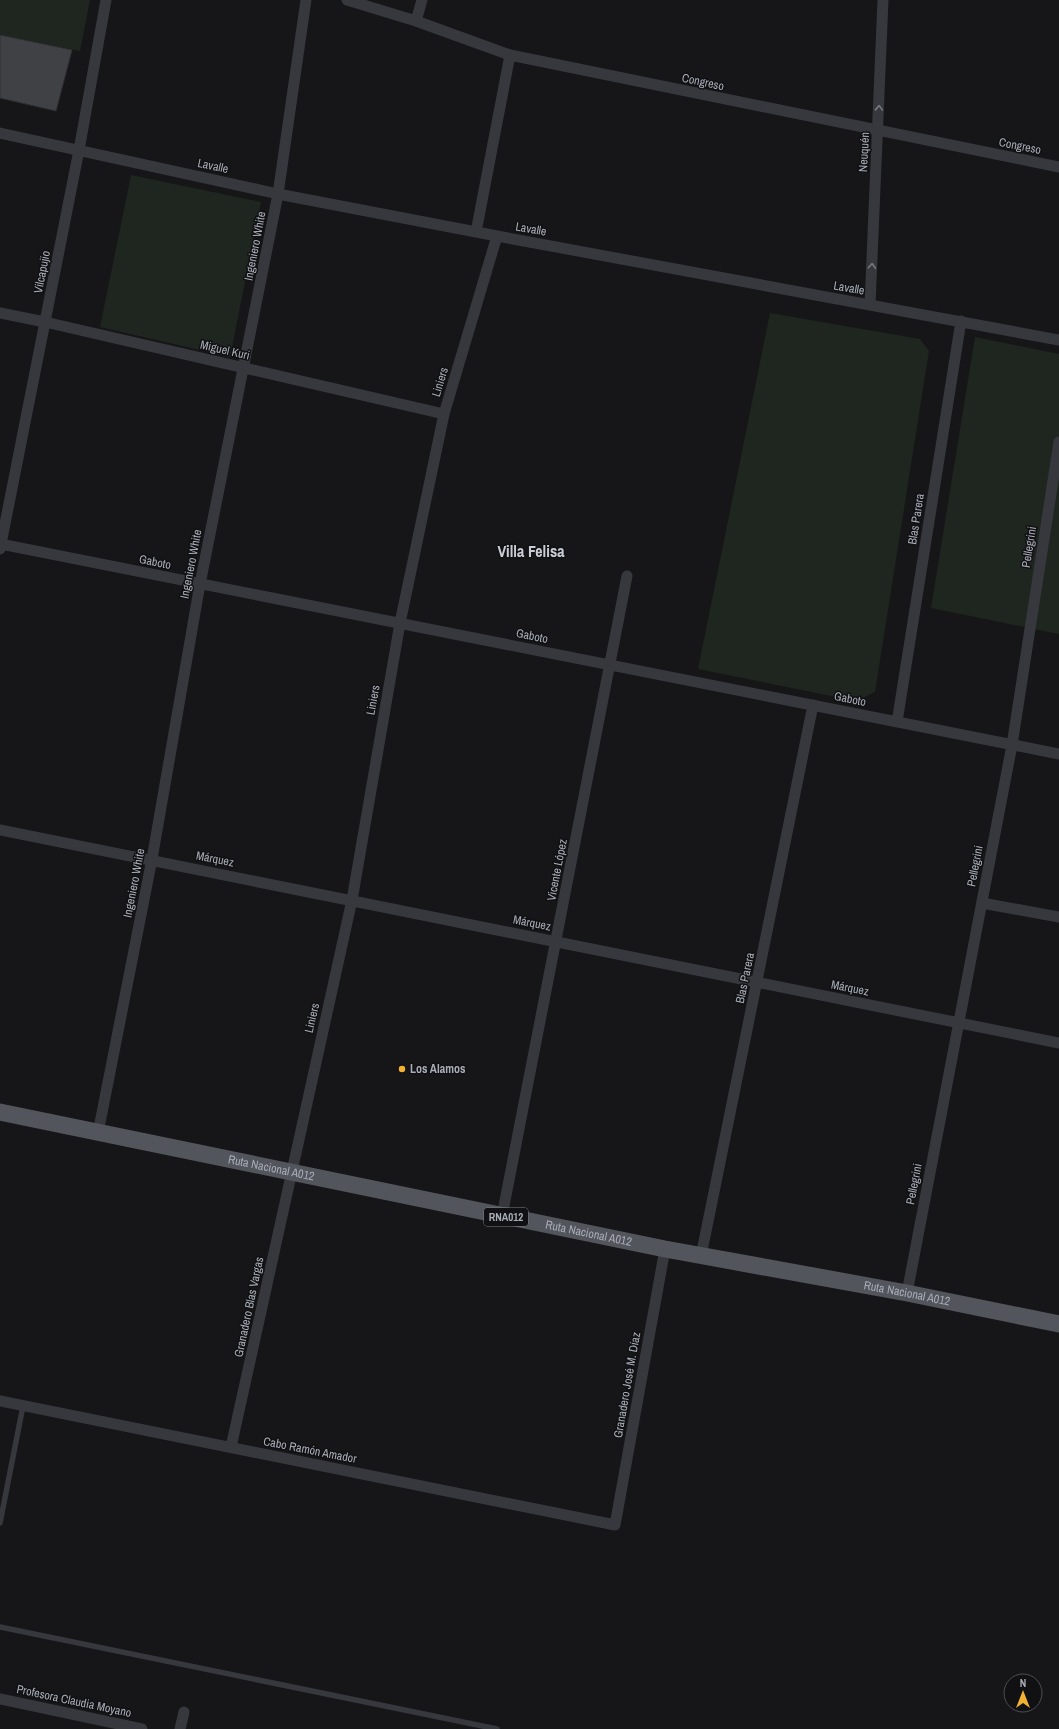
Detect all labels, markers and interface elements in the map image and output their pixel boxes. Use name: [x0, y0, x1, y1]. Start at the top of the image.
street label: Congreso: [680, 70, 726, 94]
one-way arrow: [875, 105, 883, 111]
street label: Neuquén: [855, 132, 873, 172]
street label: Congreso: [998, 134, 1042, 158]
street label: Lavalle: [196, 155, 230, 177]
street label: Ingeniero White: [240, 210, 270, 282]
street label: Lavalle: [514, 218, 548, 240]
street label: Vilcapujio: [30, 249, 54, 295]
one-way arrow: [868, 263, 876, 269]
street label: Lavalle: [832, 277, 866, 299]
street label: Miguel Kuri: [199, 337, 251, 363]
street label: Liniers: [428, 365, 452, 399]
street label: Blas Parera: [904, 492, 928, 546]
street label: Pellegrini: [1018, 525, 1040, 569]
street label: Ingeniero White: [176, 528, 206, 600]
district label: Villa Felisa: [498, 540, 565, 562]
street label: Gaboto: [138, 551, 172, 573]
street label: Gaboto: [515, 625, 549, 647]
street label: Liniers: [363, 684, 384, 716]
street label: Gaboto: [833, 688, 867, 710]
street label: Vicente López: [543, 838, 571, 902]
street label: Pellegrini: [963, 844, 987, 888]
street label: Ingeniero White: [119, 847, 149, 919]
street label: Márquez: [195, 847, 235, 871]
street label: Márquez: [512, 911, 552, 935]
street label: Blas Parera: [732, 951, 758, 1005]
street label: Márquez: [830, 976, 870, 1000]
street label: Liniers: [301, 1001, 323, 1034]
place label: Los Alamos: [410, 1061, 466, 1077]
marker: Los Alamos: [397, 1064, 407, 1074]
street label: Ruta Nacional A012: [227, 1151, 316, 1185]
street label: Pellegrini: [902, 1162, 926, 1206]
road number: RNA012: [484, 1208, 528, 1226]
street label: Ruta Nacional A012: [544, 1217, 633, 1250]
street label: Granadero Blas Vargas: [231, 1255, 267, 1359]
street label: Ruta Nacional A012: [862, 1277, 952, 1310]
street label: Granadero José M. Díaz: [610, 1331, 644, 1439]
street label: Cabo Ramón Amador: [262, 1433, 359, 1467]
north arrow: [1003, 1673, 1043, 1713]
text: N: [1020, 1676, 1026, 1690]
street label: Profesora Claudia Moyano: [15, 1681, 133, 1721]

